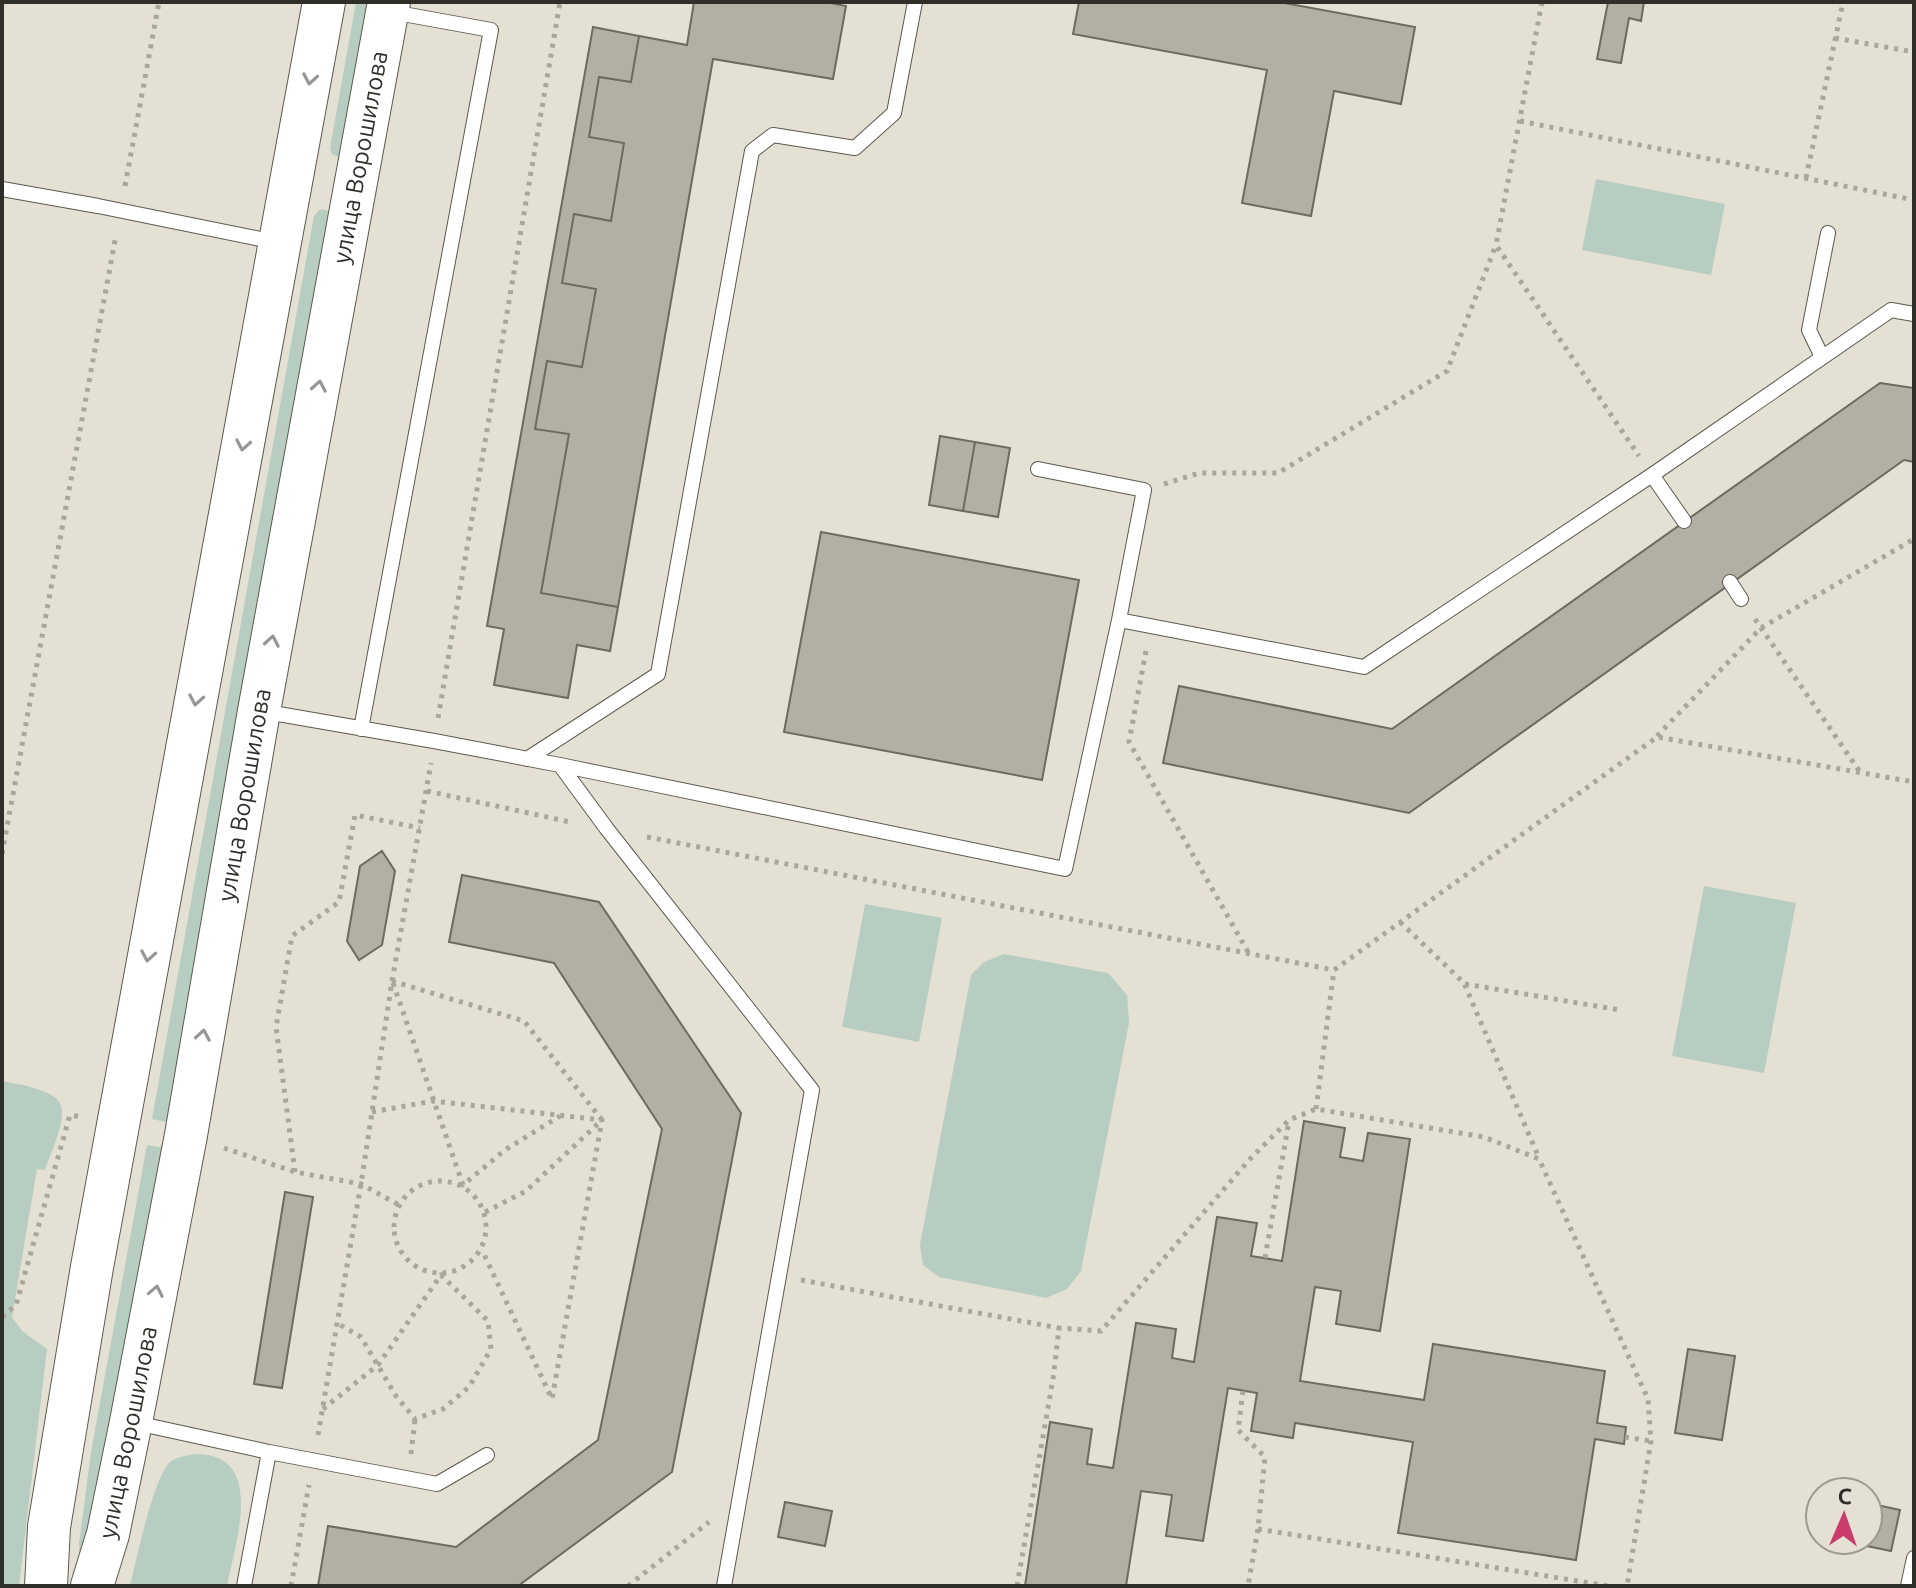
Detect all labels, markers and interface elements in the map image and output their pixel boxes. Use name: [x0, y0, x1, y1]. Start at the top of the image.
street label: улица Ворошилова: [327, 49, 393, 266]
one-way arrow: [303, 72, 320, 86]
one-way arrow: [309, 379, 326, 392]
one-way arrow: [235, 438, 252, 451]
one-way arrow: [262, 635, 279, 648]
street label: улица Ворошилова: [212, 686, 276, 904]
one-way arrow: [188, 694, 205, 707]
one-way arrow: [141, 949, 158, 963]
one-way arrow: [194, 1029, 211, 1042]
one-way arrow: [147, 1284, 164, 1298]
street label: улица Ворошилова: [93, 1324, 162, 1541]
north arrow: [1804, 1476, 1884, 1556]
text: С: [1837, 1483, 1852, 1508]

